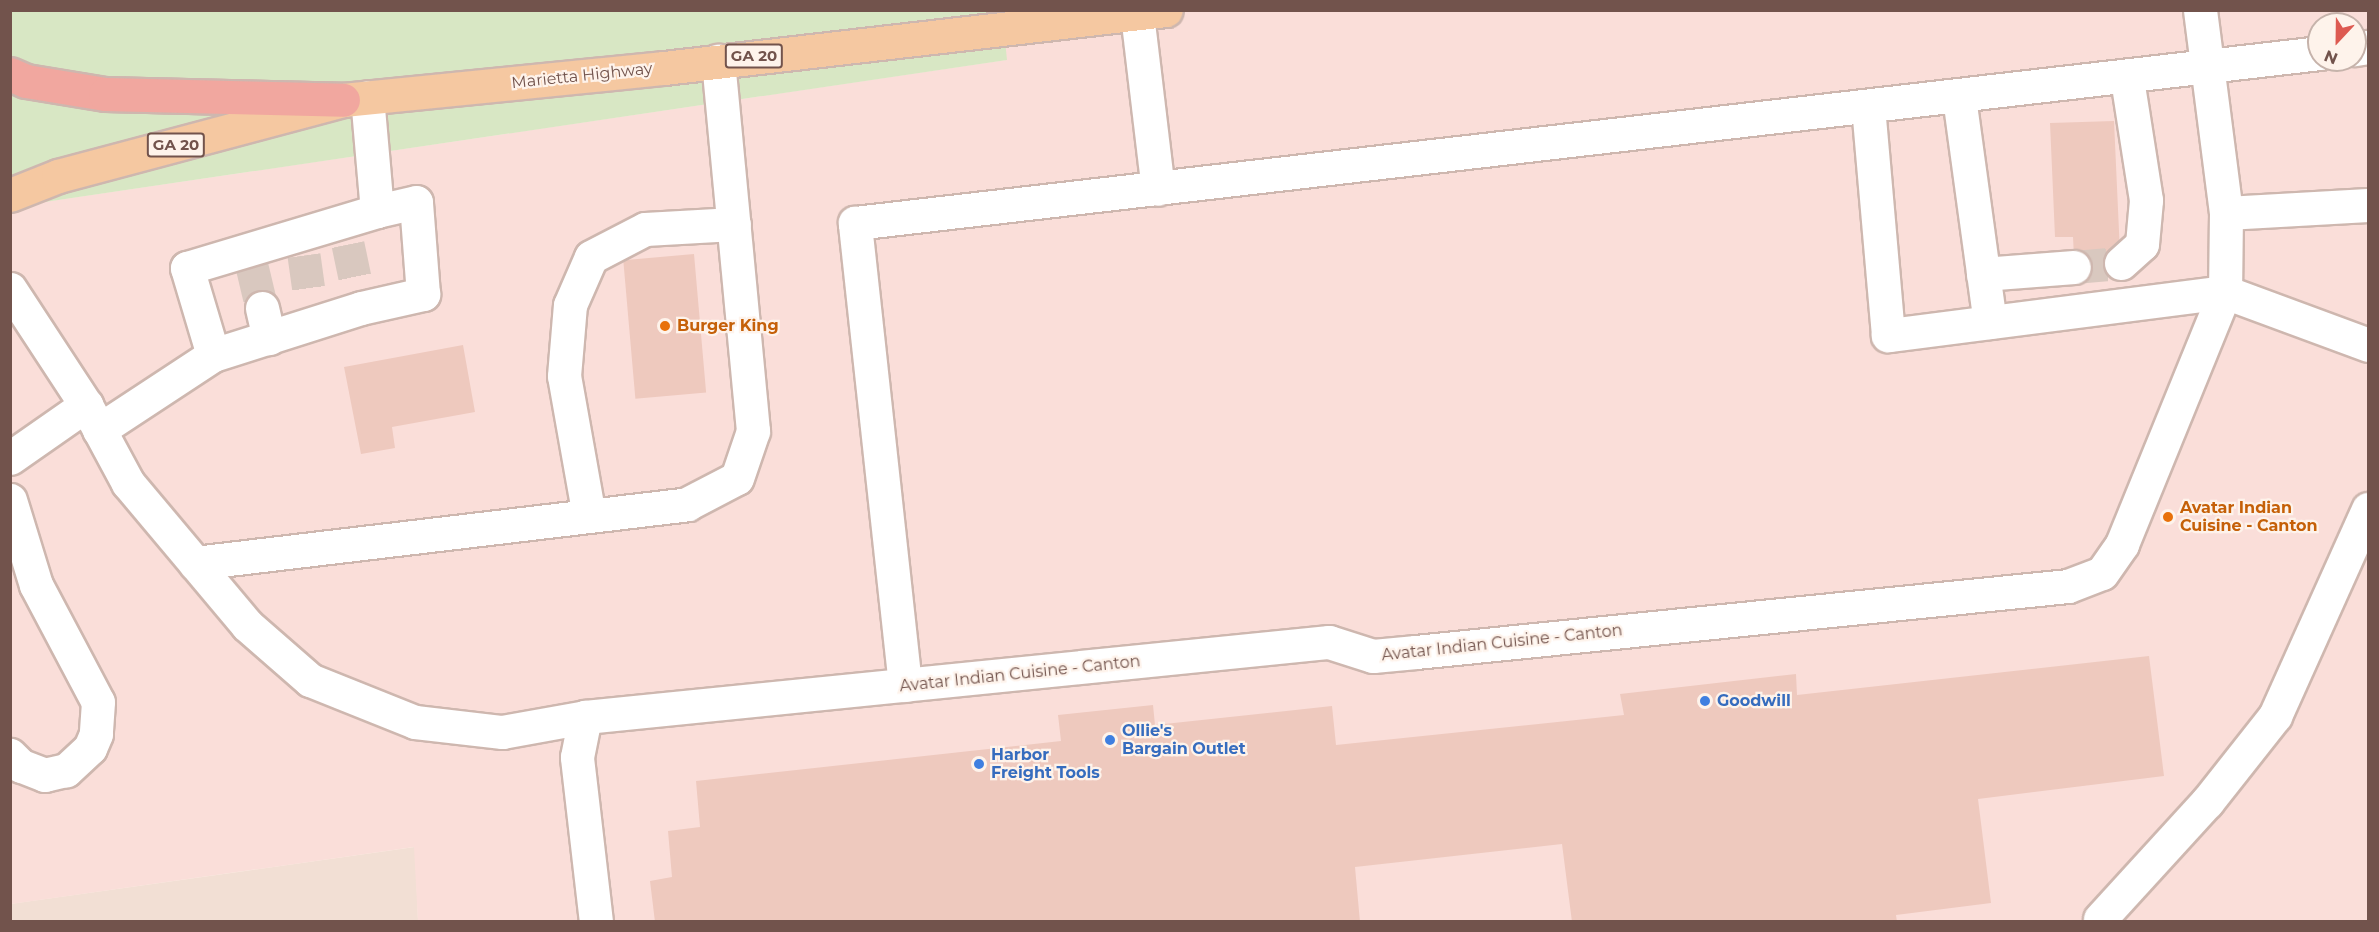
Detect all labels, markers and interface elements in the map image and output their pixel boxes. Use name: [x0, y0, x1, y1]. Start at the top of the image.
north arrow: [2307, 12, 2367, 72]
road number: GA 20: [724, 44, 784, 68]
text: N: [2321, 46, 2340, 69]
street label: Marietta Highway: [511, 59, 653, 93]
road number: GA 20: [146, 133, 206, 157]
place label: Burger King: [677, 316, 779, 336]
marker: Burger King: [658, 319, 672, 333]
place label: Avatar Indian Cuisine - Canton: [2180, 498, 2318, 536]
marker: Avatar Indian Cuisine - Canton: [2161, 510, 2175, 524]
street label: Avatar Indian Cuisine - Canton: [1381, 621, 1623, 665]
street label: Avatar Indian Cuisine - Canton: [899, 652, 1141, 696]
place label: Goodwill: [1717, 691, 1791, 711]
marker: Goodwill: [1698, 694, 1712, 708]
place label: Ollie's Bargain Outlet: [1122, 721, 1246, 759]
marker: Ollie's Bargain Outlet: [1103, 733, 1117, 747]
place label: Harbor Freight Tools: [991, 745, 1100, 783]
marker: Harbor Freight Tools: [972, 757, 986, 771]

